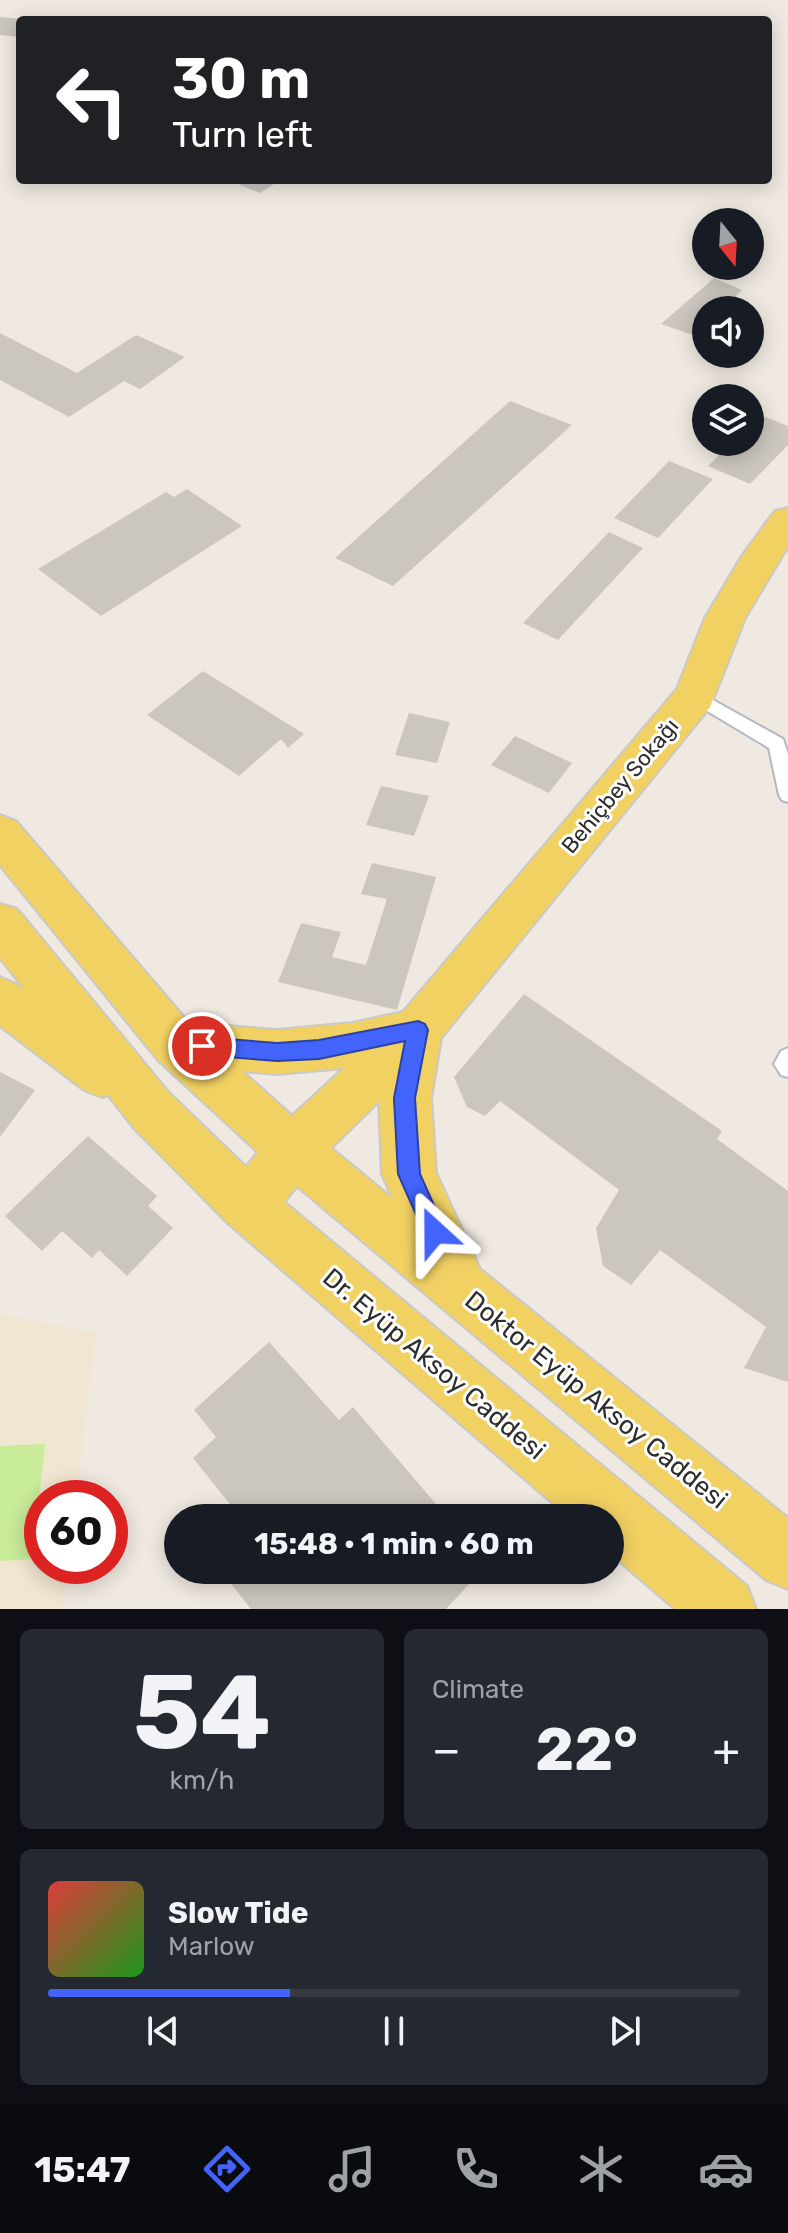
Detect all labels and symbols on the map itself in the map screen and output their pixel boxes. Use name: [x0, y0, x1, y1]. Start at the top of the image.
north arrow: [692, 208, 764, 280]
street label: Behiçbey Sokağı: [556, 713, 684, 859]
pin: [168, 1012, 236, 1080]
position arrow: [393, 1190, 477, 1274]
street label: Dr. Eyüp Aksoy Caddesi: [316, 1262, 552, 1466]
street label: Doktor Eyüp Aksoy Caddesi: [459, 1285, 733, 1515]
speed limit sign: 60: [24, 1480, 128, 1584]

